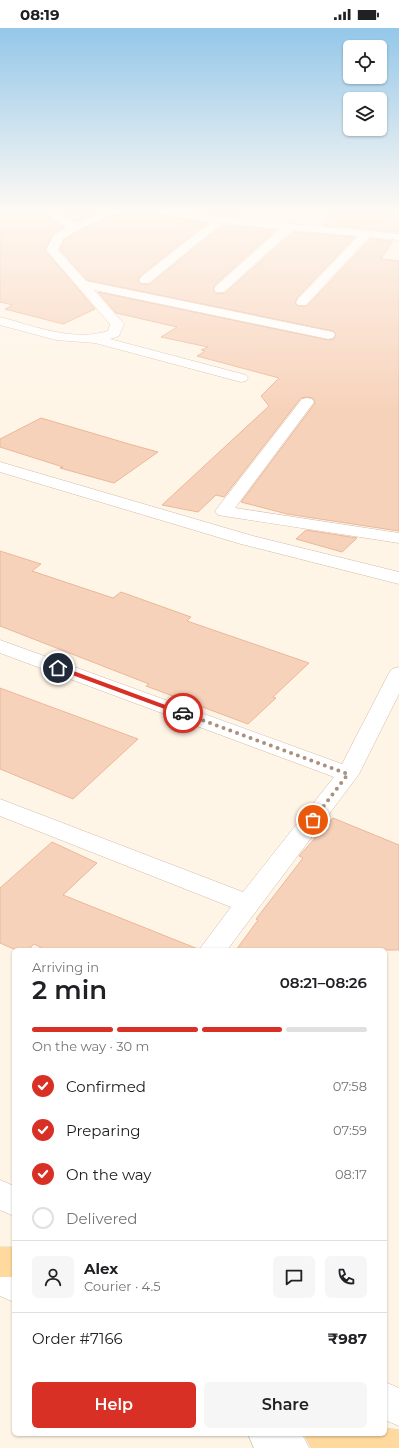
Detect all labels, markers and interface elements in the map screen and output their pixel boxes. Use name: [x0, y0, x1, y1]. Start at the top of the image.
text: 08:19: [20, 5, 59, 24]
map controls: [343, 40, 387, 136]
button: locate: [343, 40, 387, 84]
button: layers: [343, 92, 387, 136]
pin: [41, 651, 75, 685]
icon: home: [47, 657, 69, 679]
courier: [163, 693, 203, 733]
icon: car: [172, 702, 194, 724]
pin: [296, 803, 330, 837]
icon: bag: [302, 809, 324, 831]
text: Arriving in: [32, 959, 99, 975]
text: 08:21–08:26: [280, 973, 367, 992]
text: 2 min: [32, 974, 107, 1006]
text: On the way · 30 m: [32, 1038, 149, 1054]
icon: check: [32, 1075, 54, 1097]
text: Confirmed: [66, 1077, 146, 1096]
text: 07:58: [333, 1078, 367, 1094]
icon: check: [32, 1119, 54, 1141]
text: Preparing: [66, 1121, 141, 1140]
text: 07:59: [333, 1122, 367, 1138]
icon: check: [32, 1163, 54, 1185]
text: On the way: [66, 1165, 151, 1184]
text: 08:17: [335, 1166, 367, 1182]
text: Delivered: [66, 1209, 138, 1228]
button: person: [32, 1256, 74, 1298]
button: chat: [273, 1256, 315, 1298]
button: phone: [325, 1256, 367, 1298]
text: Alex: [84, 1259, 118, 1278]
text: Courier · 4.5: [84, 1278, 161, 1294]
text: Order #7166: [32, 1329, 123, 1348]
text: ₹987: [327, 1329, 367, 1348]
button: Help: [32, 1382, 196, 1428]
button: Share: [204, 1382, 367, 1428]

